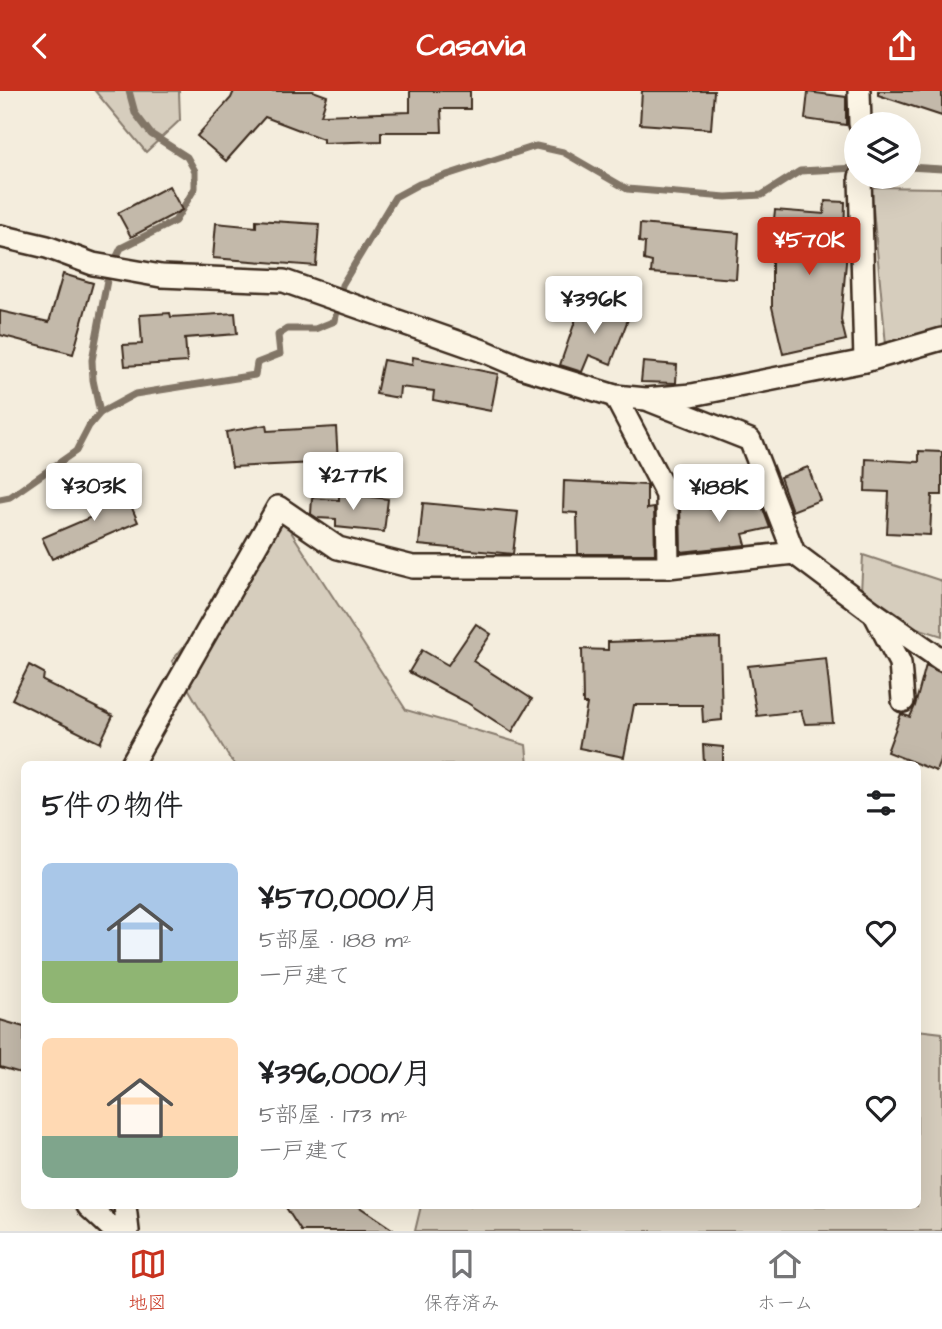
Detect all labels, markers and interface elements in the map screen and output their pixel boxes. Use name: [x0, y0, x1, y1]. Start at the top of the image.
text: Casavia: [417, 23, 526, 68]
icon: back: [21, 27, 59, 65]
icon: share: [883, 27, 921, 65]
map controls: [844, 112, 921, 189]
button: layers: [844, 112, 921, 189]
pin: ¥570K: [760, 218, 858, 277]
text: ¥570K: [773, 224, 845, 256]
pin: ¥396K: [545, 277, 643, 336]
text: ¥396K: [561, 283, 627, 315]
pin: ¥277K: [304, 453, 402, 512]
text: ¥277K: [319, 459, 387, 491]
pin: ¥303K: [45, 463, 143, 523]
pin: ¥188K: [670, 465, 768, 524]
text: ¥303K: [62, 470, 126, 502]
text: ¥188K: [690, 471, 748, 503]
icon: filters: [862, 784, 900, 822]
text: 5件の物件: [42, 785, 183, 827]
text: ¥570,000/月: [259, 878, 439, 920]
icon: home: [98, 891, 182, 975]
icon: heart: [862, 914, 900, 952]
text: 5部屋 · 188 m²: [259, 924, 411, 956]
text: 一戸建て: [259, 960, 351, 992]
text: ¥396,000/月: [259, 1053, 432, 1095]
icon: home: [98, 1066, 182, 1150]
icon: heart: [862, 1089, 900, 1127]
text: 5部屋 · 173 m²: [259, 1099, 407, 1131]
text: 一戸建て: [259, 1135, 351, 1167]
tab: 地図: [129, 1245, 167, 1317]
tab: 保存済み: [424, 1245, 500, 1317]
tab: ホーム: [757, 1245, 813, 1317]

